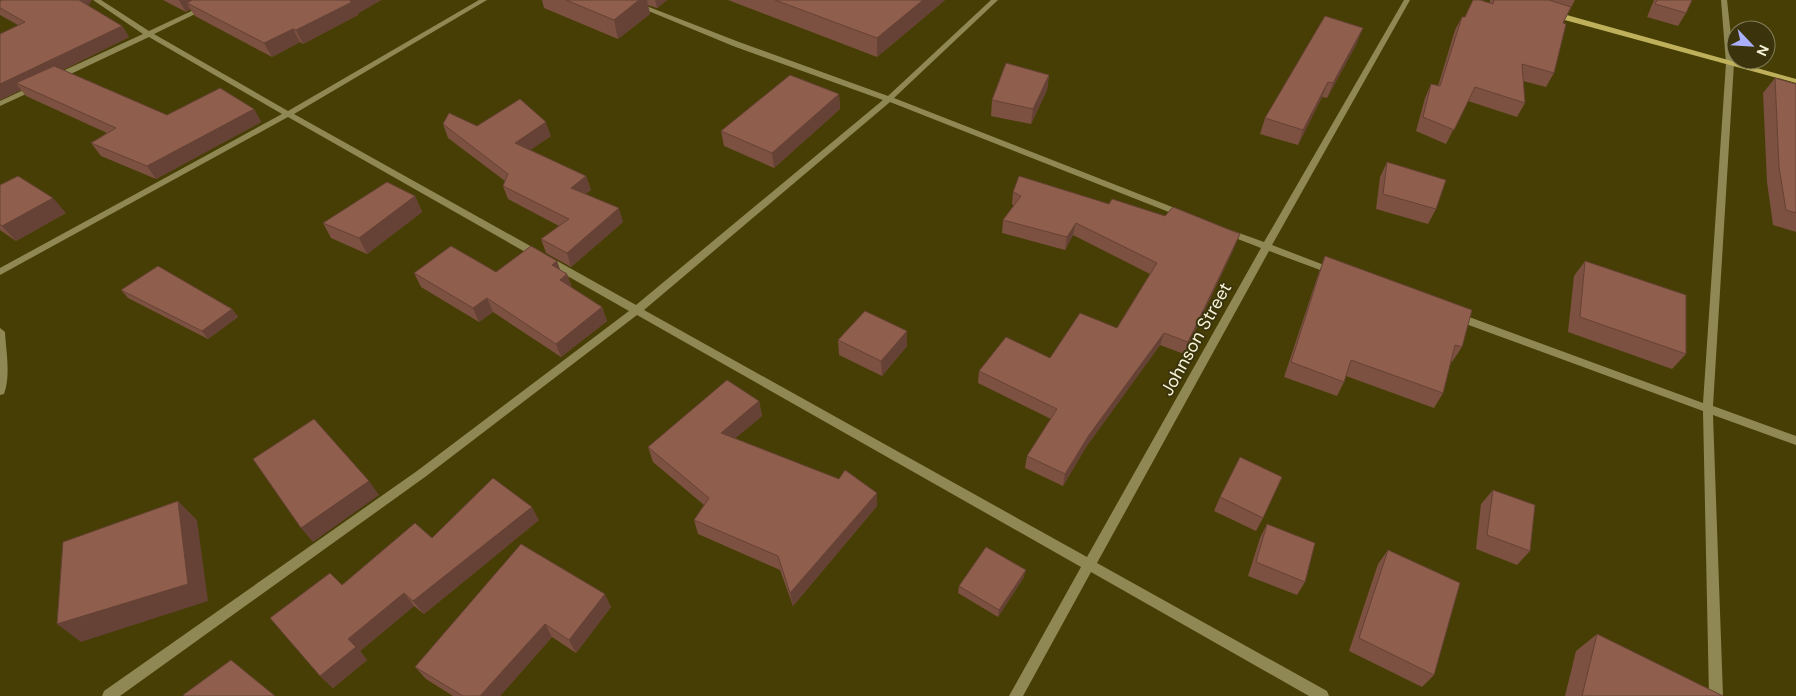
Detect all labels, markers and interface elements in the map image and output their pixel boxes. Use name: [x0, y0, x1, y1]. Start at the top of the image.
north arrow: [1726, 20, 1776, 70]
text: N: [1752, 42, 1773, 59]
street label: Johnson Street: [1155, 278, 1237, 400]

